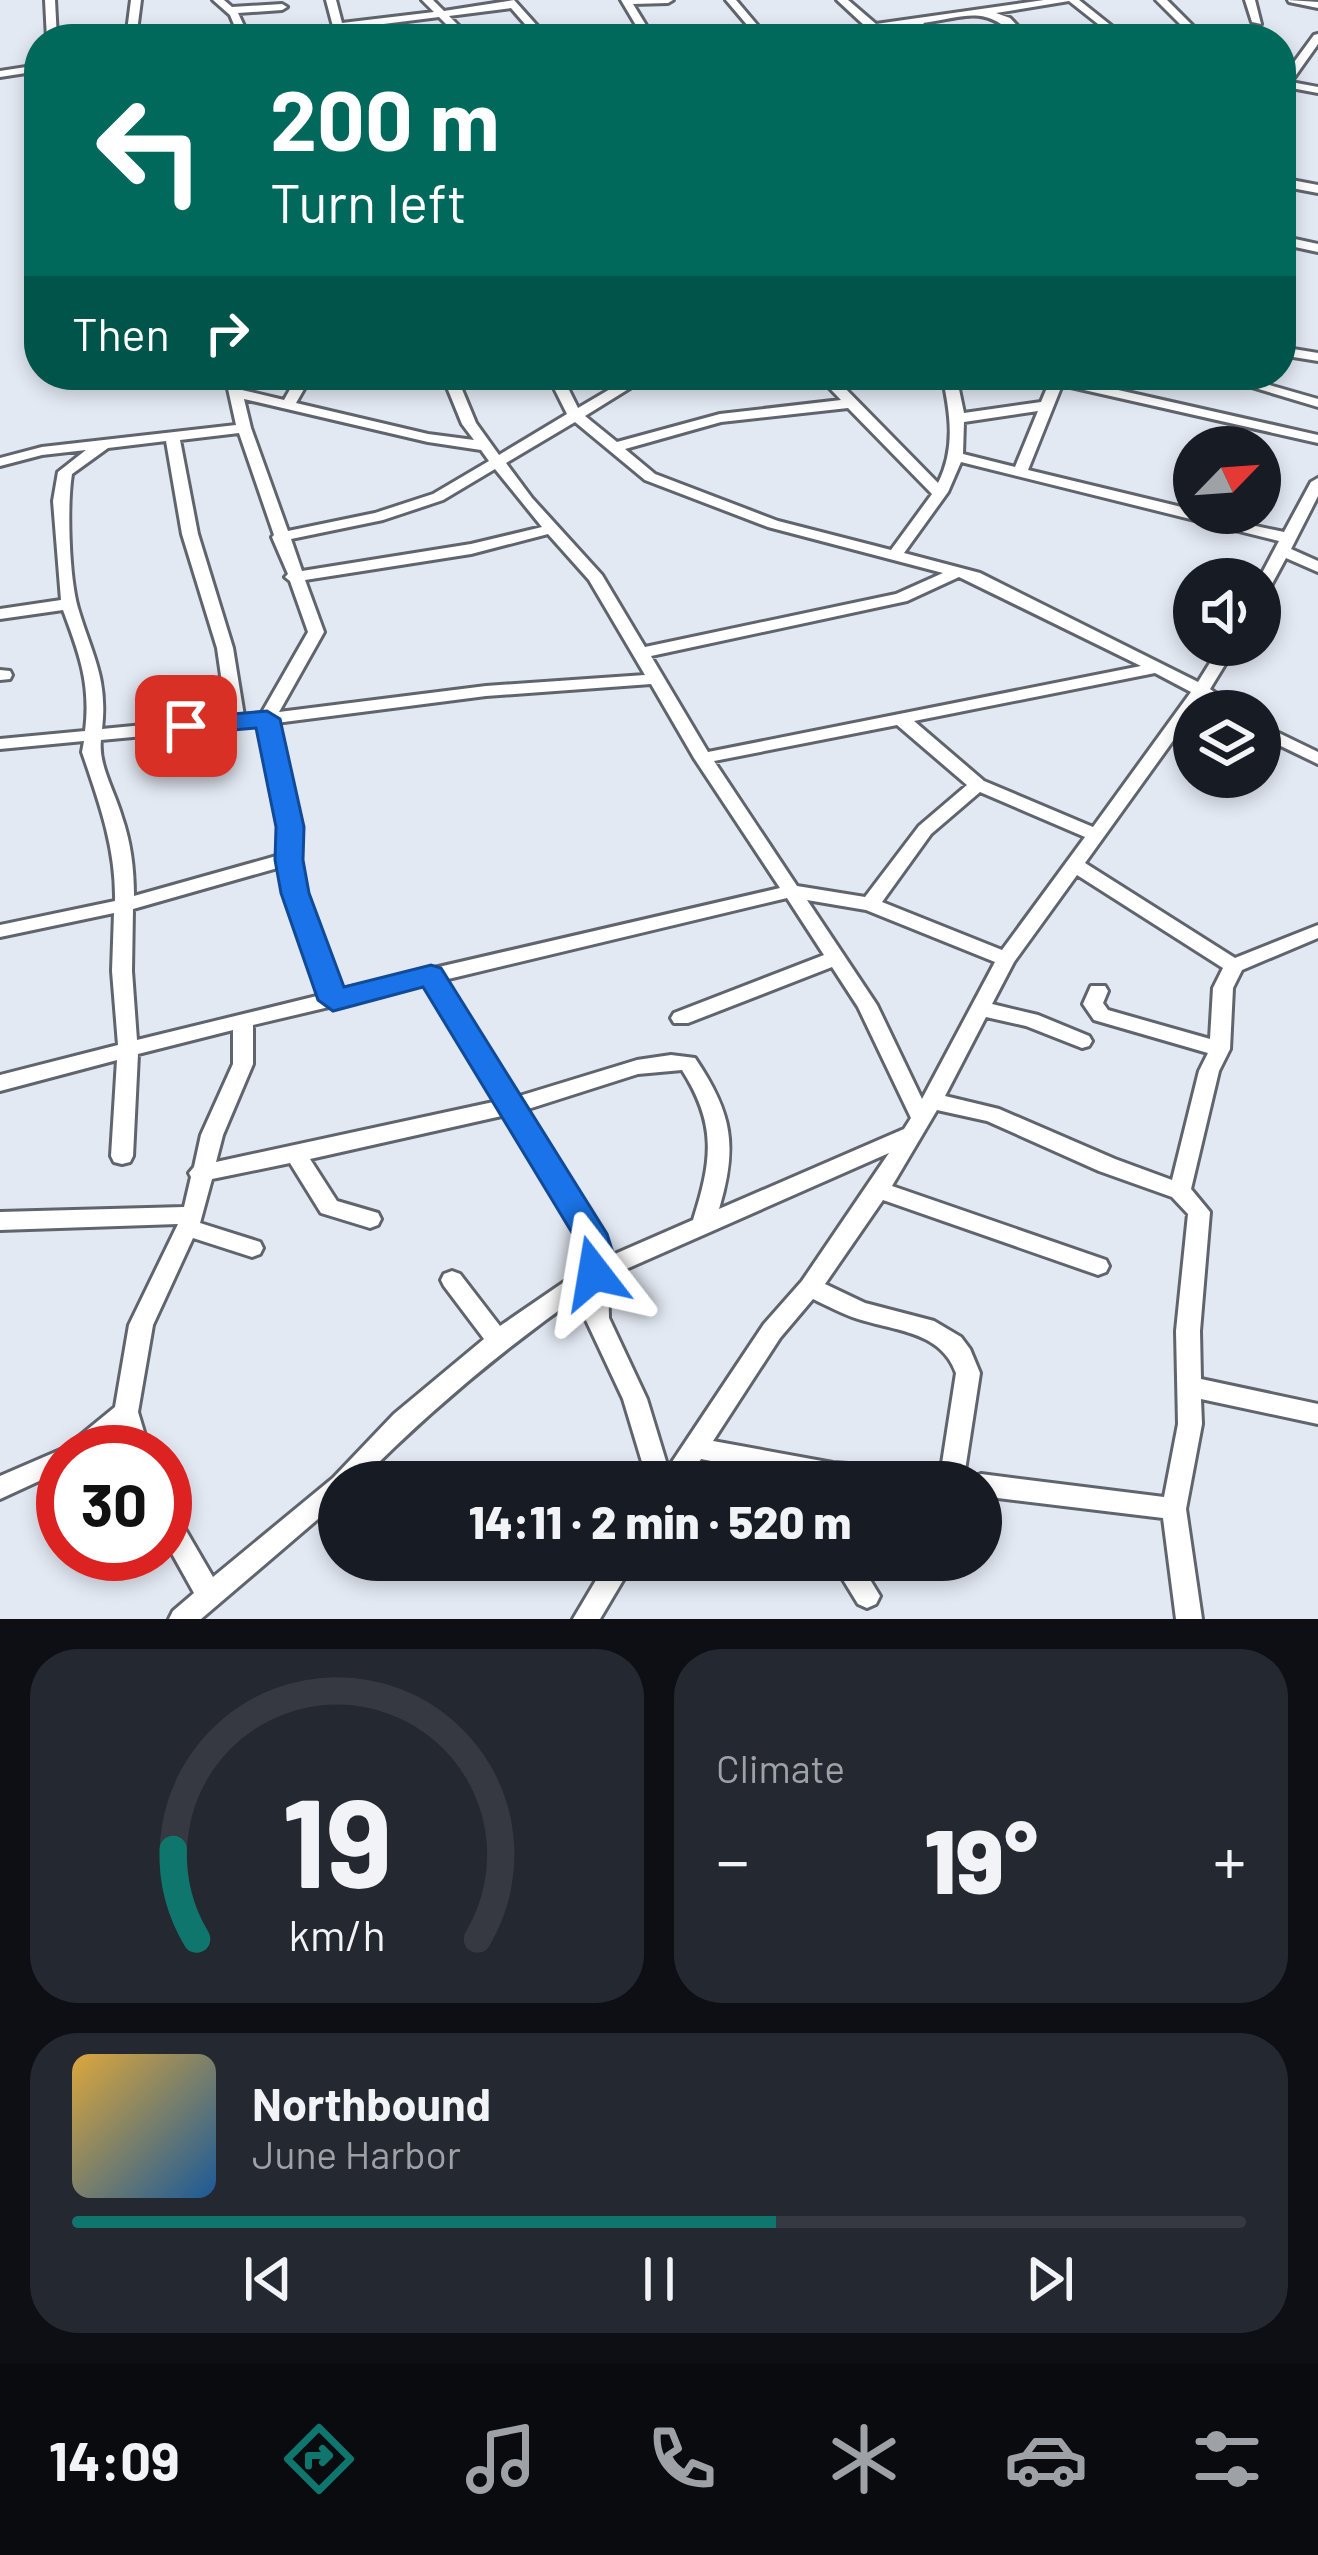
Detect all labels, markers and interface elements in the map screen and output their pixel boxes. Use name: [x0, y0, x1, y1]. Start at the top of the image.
text: 200 m: [270, 67, 500, 168]
icon: left: [72, 72, 228, 228]
text: Turn left: [270, 169, 467, 234]
icon: right: [194, 300, 260, 366]
text: Then: [72, 306, 170, 360]
north arrow: [1173, 426, 1281, 534]
map controls: [1173, 426, 1281, 798]
button: sound: [1173, 558, 1281, 666]
pin: [135, 675, 237, 777]
button: layers: [1173, 690, 1281, 798]
icon: arrive: [153, 693, 219, 759]
position arrow: [531, 1210, 657, 1336]
speed limit sign: 30: [36, 1425, 192, 1581]
text: 14:11 · 2 min · 520 m: [469, 1494, 851, 1548]
text: Climate: [716, 1744, 845, 1791]
text: 19: [282, 1763, 392, 1913]
text: 19°: [924, 1804, 1038, 1912]
text: −: [716, 1819, 749, 1898]
text: +: [1213, 1819, 1246, 1898]
text: km/h: [288, 1908, 386, 1960]
text: Northbound: [252, 2076, 491, 2130]
text: June Harbor: [252, 2130, 461, 2177]
icon: previous: [235, 2246, 301, 2312]
icon: pause: [626, 2246, 692, 2312]
icon: next: [1017, 2246, 1083, 2312]
icon: directions: [277, 2417, 361, 2501]
icon: music: [459, 2417, 543, 2501]
icon: phone: [640, 2417, 724, 2501]
icon: climate: [822, 2417, 906, 2501]
icon: car: [1004, 2417, 1088, 2501]
icon: filters: [1185, 2417, 1269, 2501]
text: 14:09: [49, 2427, 180, 2492]

